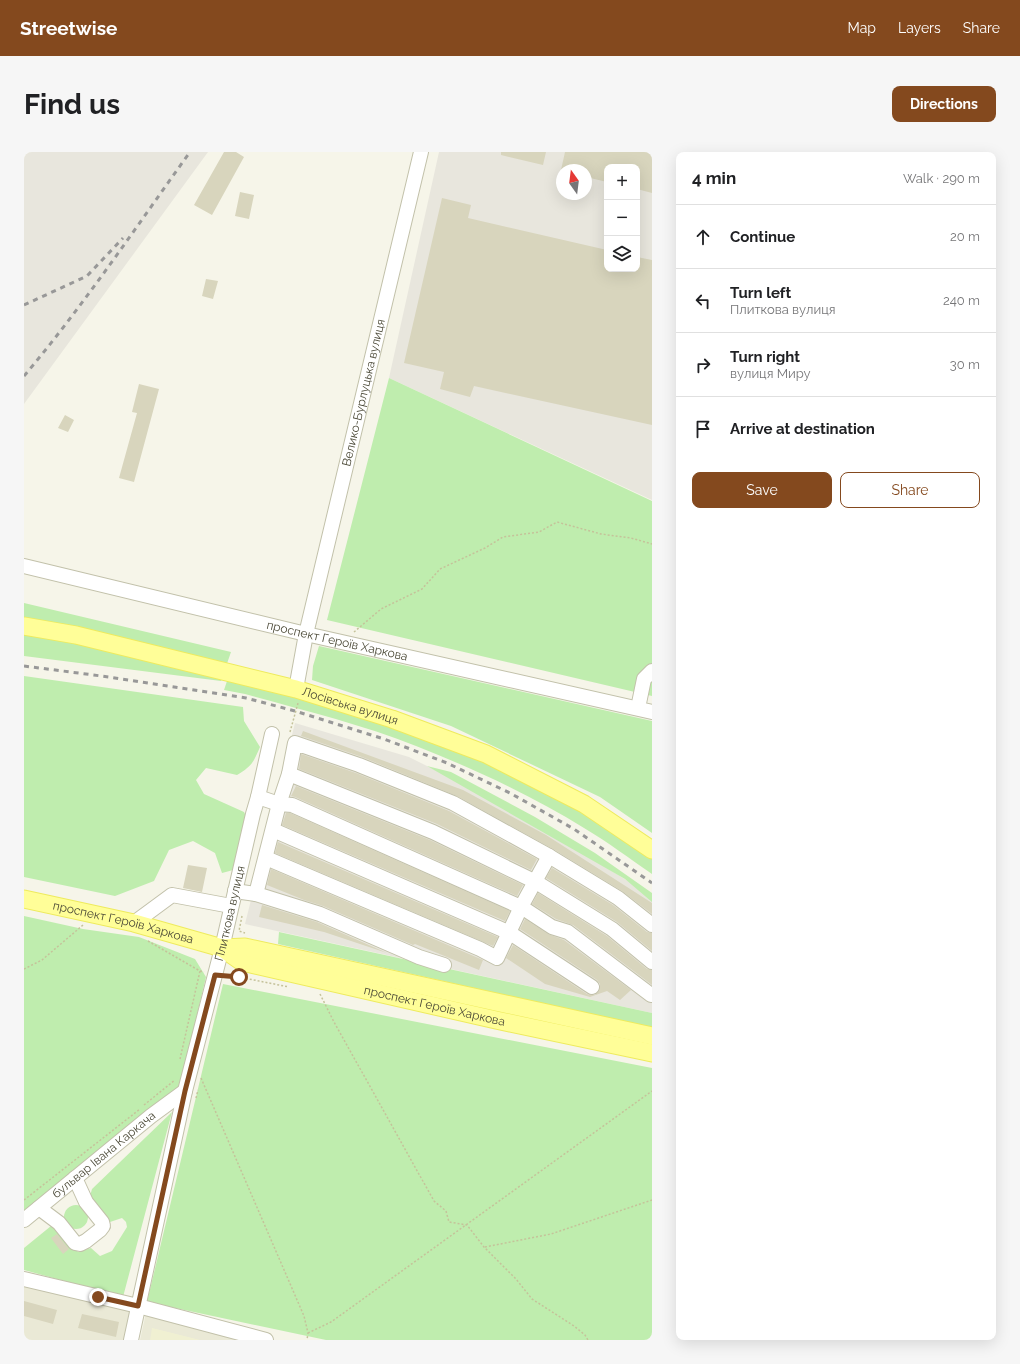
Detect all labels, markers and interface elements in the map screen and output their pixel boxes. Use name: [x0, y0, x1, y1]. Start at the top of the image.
text: Streetwise: [20, 17, 117, 39]
text: Map: [848, 20, 876, 36]
text: Layers: [898, 20, 941, 36]
text: Share: [963, 20, 1000, 36]
button: Directions: [892, 86, 996, 122]
text: Find us: [24, 88, 120, 121]
north arrow: [556, 164, 592, 200]
map controls: [604, 164, 640, 272]
button: +: [604, 164, 640, 200]
text: 4 min: [692, 168, 736, 188]
text: Walk · 290 m: [903, 171, 980, 186]
button: −: [604, 200, 640, 236]
icon: ahead: [692, 226, 714, 248]
text: Continue: [730, 228, 795, 246]
text: 20 m: [950, 229, 980, 244]
button: layers: [604, 236, 640, 272]
text: Turn left: [730, 284, 791, 302]
icon: left: [692, 290, 714, 312]
text: 240 m: [943, 293, 980, 308]
text: Плиткова вулиця: [730, 302, 835, 317]
street label: Велико-Бурлуцька вулиця: [339, 318, 388, 468]
text: Turn right: [730, 348, 800, 366]
icon: right: [692, 354, 714, 376]
text: 30 m: [950, 357, 980, 372]
text: вулиця Миру: [730, 366, 811, 381]
icon: arrive: [692, 418, 714, 440]
text: Arrive at destination: [730, 420, 875, 438]
button: Save: [692, 472, 832, 508]
button: Share: [840, 472, 980, 508]
street label: проспект Героїв Харкова: [265, 618, 409, 664]
street label: Лосівська вулиця: [300, 684, 400, 728]
street label: Плиткова вулиця: [212, 864, 248, 963]
street label: проспект Героїв Харкова: [52, 899, 195, 947]
route start: [230, 968, 248, 986]
street label: проспект Героїв Харкова: [363, 983, 506, 1029]
street label: бульвар Івана Каркача: [49, 1108, 158, 1201]
route end: [89, 1288, 107, 1306]

